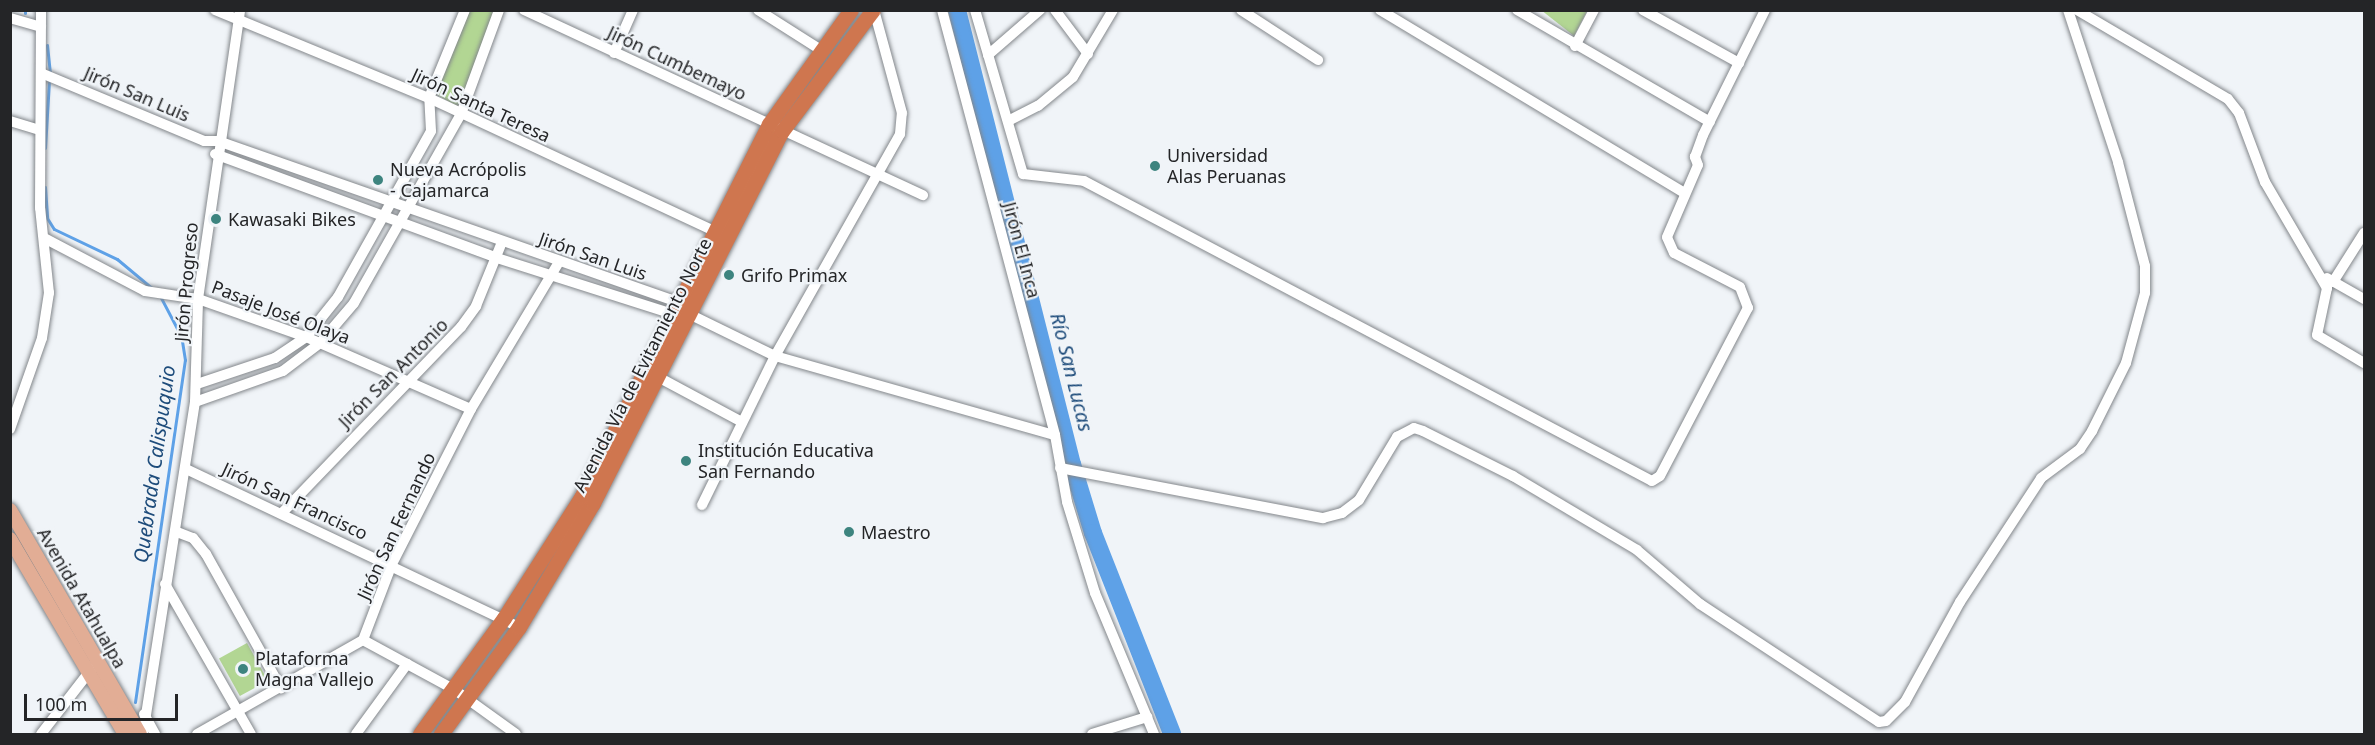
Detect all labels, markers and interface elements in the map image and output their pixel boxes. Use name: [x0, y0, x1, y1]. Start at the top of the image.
street label: Jirón Cumbemayo: [604, 21, 750, 105]
street label: Jirón San Luis: [81, 62, 193, 126]
street label: Jirón Santa Teresa: [408, 63, 554, 147]
place label: Universidad Alas Peruanas: [1167, 145, 1286, 188]
place label: Nueva Acrópolis - Cajamarca: [390, 159, 526, 201]
marker: Universidad Alas Peruanas: [1148, 159, 1162, 173]
marker: Nueva Acrópolis - Cajamarca: [371, 173, 385, 187]
street label: Jirón El Inca: [999, 200, 1045, 300]
place label: Kawasaki Bikes: [228, 208, 356, 230]
marker: Kawasaki Bikes: [209, 212, 223, 226]
street label: Jirón Progreso: [170, 221, 202, 343]
street label: Jirón San Luis: [536, 227, 650, 285]
street label: Avenida Vía de Evitamiento Norte: [568, 234, 716, 496]
place label: Grifo Primax: [741, 264, 847, 286]
marker: Grifo Primax: [722, 268, 736, 282]
street label: Pasaje José Olaya: [209, 276, 353, 348]
water label: Río San Lucas: [1046, 310, 1098, 434]
street label: Jirón San Antonio: [334, 314, 452, 432]
water label: Quebrada Calispuquio: [128, 364, 180, 564]
place label: Institución Educativa San Fernando: [698, 440, 874, 482]
street label: Jirón San Fernando: [352, 449, 440, 603]
marker: Institución Educativa San Fernando: [679, 454, 693, 468]
street label: Jirón San Francisco: [219, 458, 371, 544]
place label: Maestro: [861, 521, 931, 543]
street label: Avenida Atahualpa: [33, 524, 131, 672]
marker: Maestro: [842, 525, 856, 539]
place label: Plataforma Magna Vallejo: [255, 648, 374, 690]
marker: Plataforma Magna Vallejo: [236, 662, 250, 676]
scale bar: [27, 682, 182, 720]
text: 100 m: [35, 692, 87, 716]

